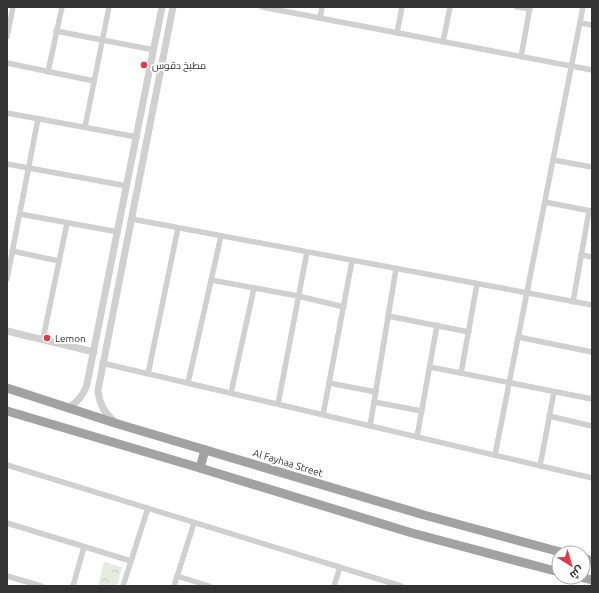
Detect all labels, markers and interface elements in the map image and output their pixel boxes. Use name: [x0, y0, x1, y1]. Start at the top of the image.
marker: مطبخ دقوس: [139, 60, 149, 70]
place label: مطبخ دقوس: [152, 60, 206, 72]
marker: Lemon: [42, 333, 52, 343]
place label: Lemon: [55, 333, 86, 344]
street label: Al Fayhaa Street: [252, 447, 324, 479]
north arrow: [551, 545, 591, 585]
text: ش: [567, 563, 586, 582]

